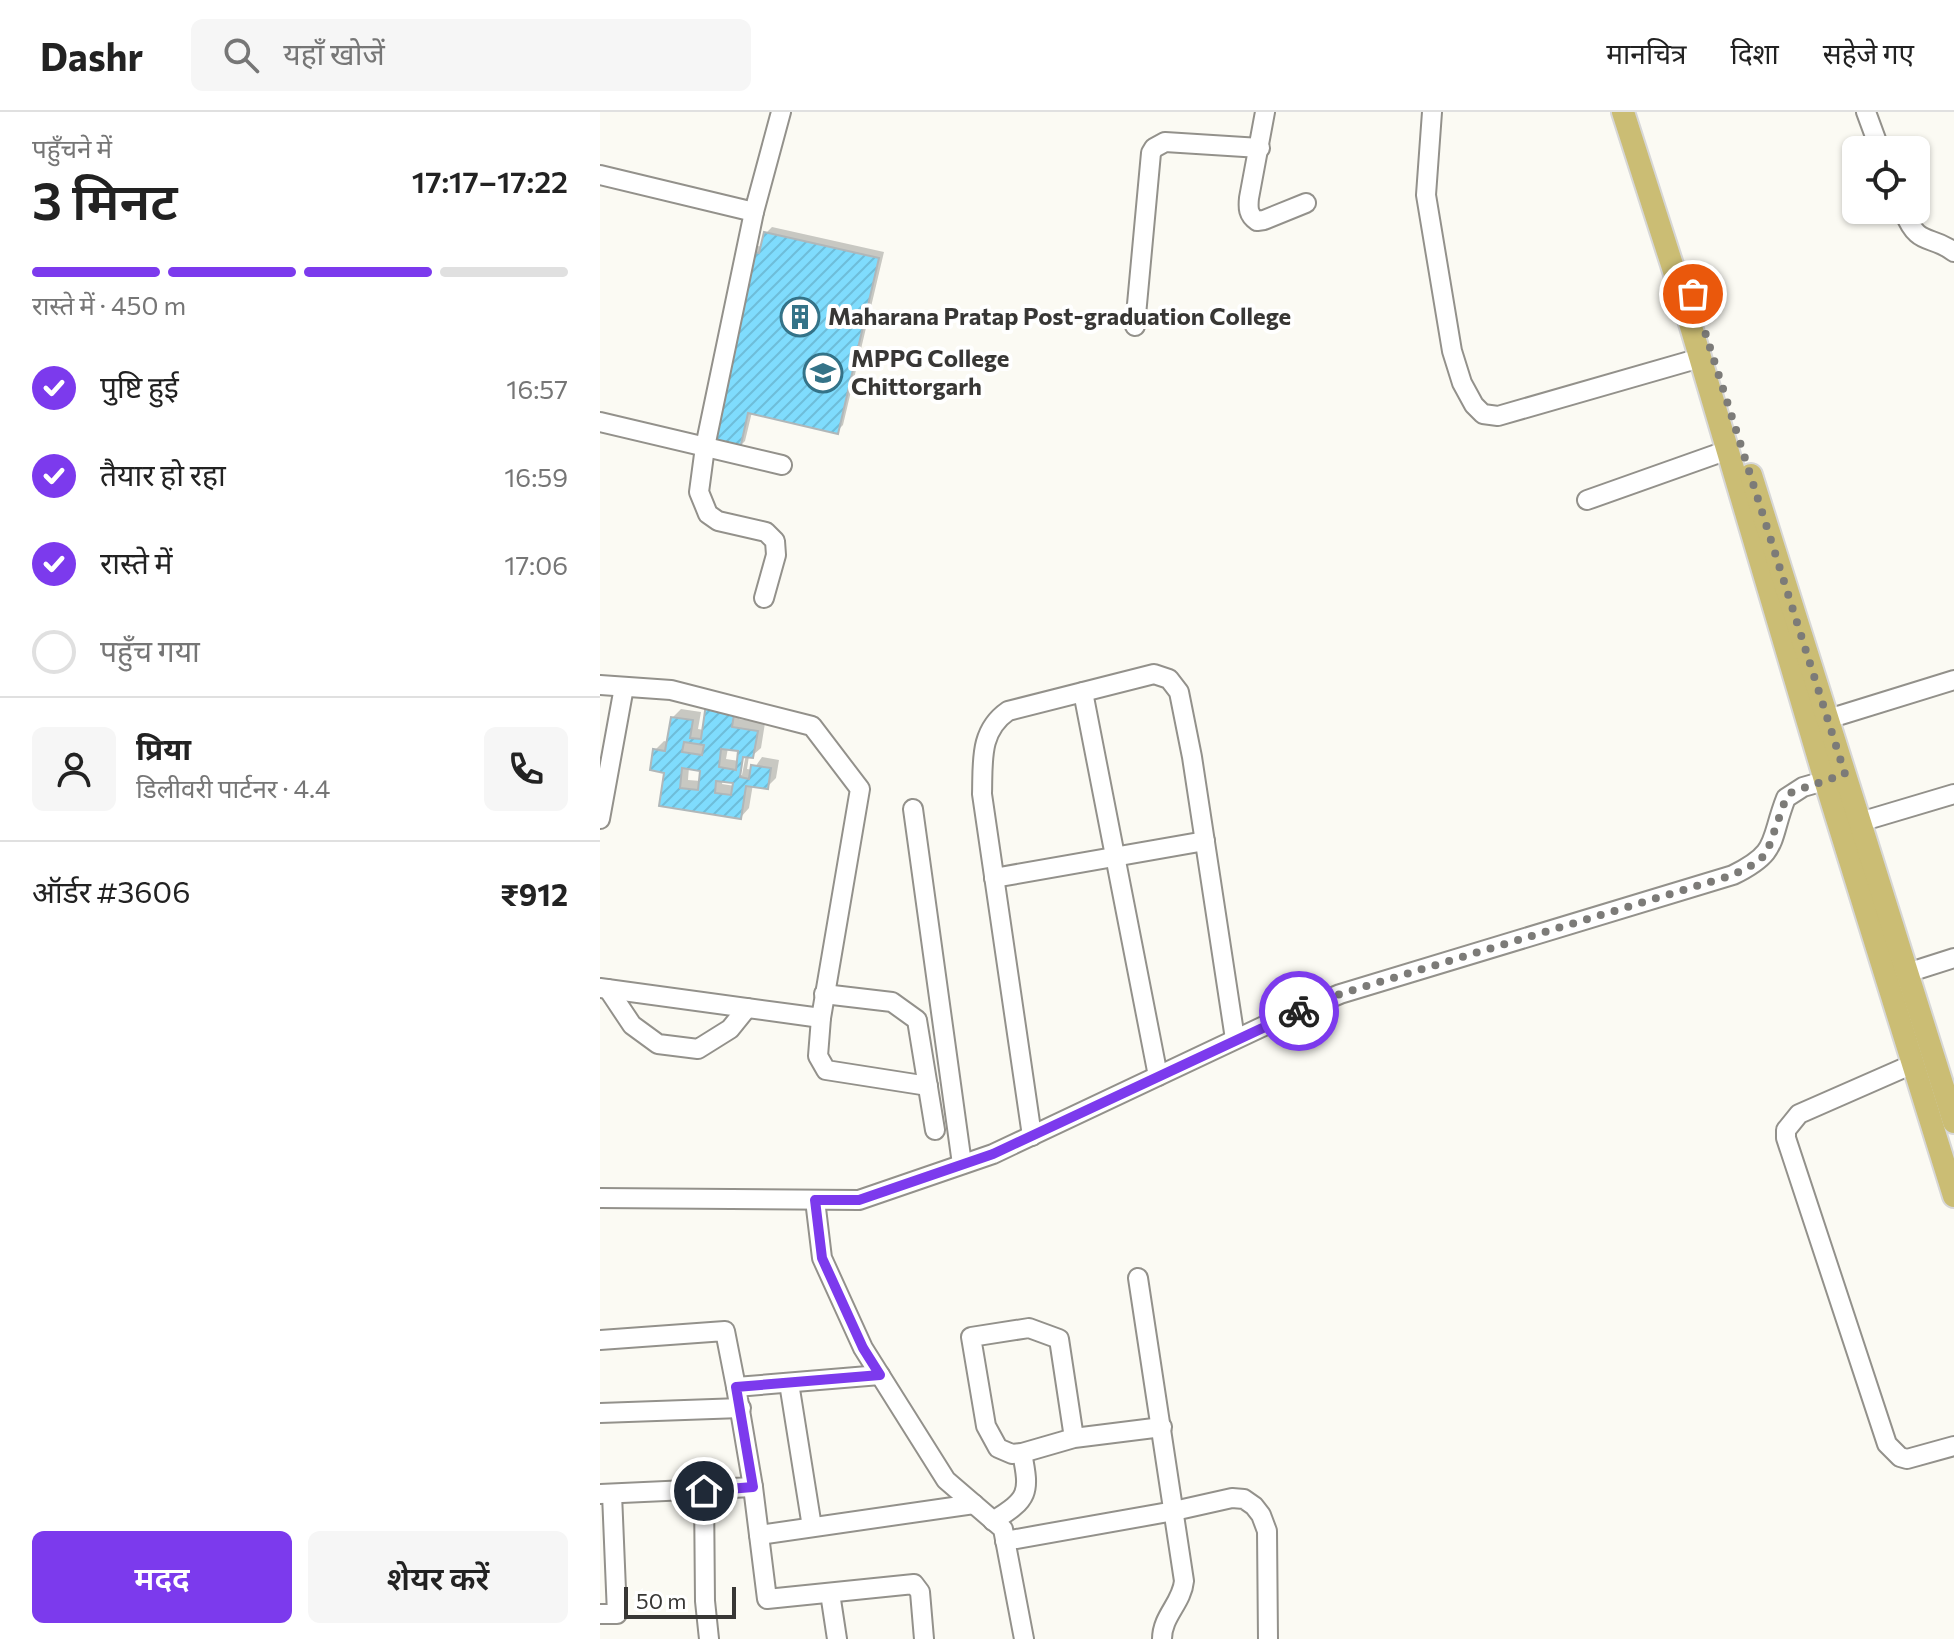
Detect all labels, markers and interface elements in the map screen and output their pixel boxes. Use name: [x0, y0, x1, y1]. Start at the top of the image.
search box: [191, 19, 751, 91]
text: Dashr: [40, 32, 143, 79]
icon: search: [219, 33, 263, 77]
text: यहाँ खोजें: [283, 34, 385, 71]
text: मानचित्र: [1606, 36, 1686, 70]
text: दिशा: [1730, 36, 1779, 70]
text: सहेजे गए: [1823, 36, 1914, 70]
text: पहुँचने में: [32, 132, 112, 163]
map controls: [1842, 136, 1930, 224]
button: locate: [1842, 136, 1930, 224]
text: 17:17–17:22: [412, 162, 568, 199]
text: 3 मिनट: [32, 167, 178, 231]
pin: [1659, 260, 1727, 328]
icon: bag: [1671, 272, 1715, 316]
text: रास्ते में · 450 m: [32, 289, 186, 320]
building icon: Maharana Pratap Post-graduation College: [779, 296, 821, 338]
place label: Maharana Pratap Post-graduation College: [828, 301, 1291, 330]
place label: MPPG College Chittorgarh: [851, 343, 1009, 400]
school or university icon: MPPG College Chittorgarh: [802, 352, 844, 394]
icon: check: [32, 366, 76, 410]
text: पुष्टि हुई: [100, 367, 179, 404]
text: 16:57: [506, 373, 568, 404]
icon: check: [32, 454, 76, 498]
text: तैयार हो रहा: [100, 455, 226, 492]
text: 16:59: [504, 461, 568, 492]
icon: check: [32, 542, 76, 586]
text: रास्ते में: [100, 543, 173, 580]
text: 17:06: [504, 549, 568, 580]
text: पहुँच गया: [100, 631, 200, 668]
button: person: [32, 727, 116, 811]
button: phone: [484, 727, 568, 811]
text: प्रिया: [136, 729, 191, 766]
text: डिलीवरी पार्टनर · 4.4: [136, 772, 330, 803]
text: ऑर्डर #3606: [32, 872, 190, 909]
text: ₹912: [500, 875, 568, 912]
courier: [1259, 971, 1339, 1051]
icon: bike: [1277, 989, 1321, 1033]
pin: [670, 1457, 738, 1525]
icon: home: [682, 1469, 726, 1513]
button: मदद: [32, 1531, 292, 1623]
button: शेयर करें: [308, 1531, 568, 1623]
scale bar: [624, 1583, 736, 1619]
text: 50 m: [636, 1587, 686, 1614]

